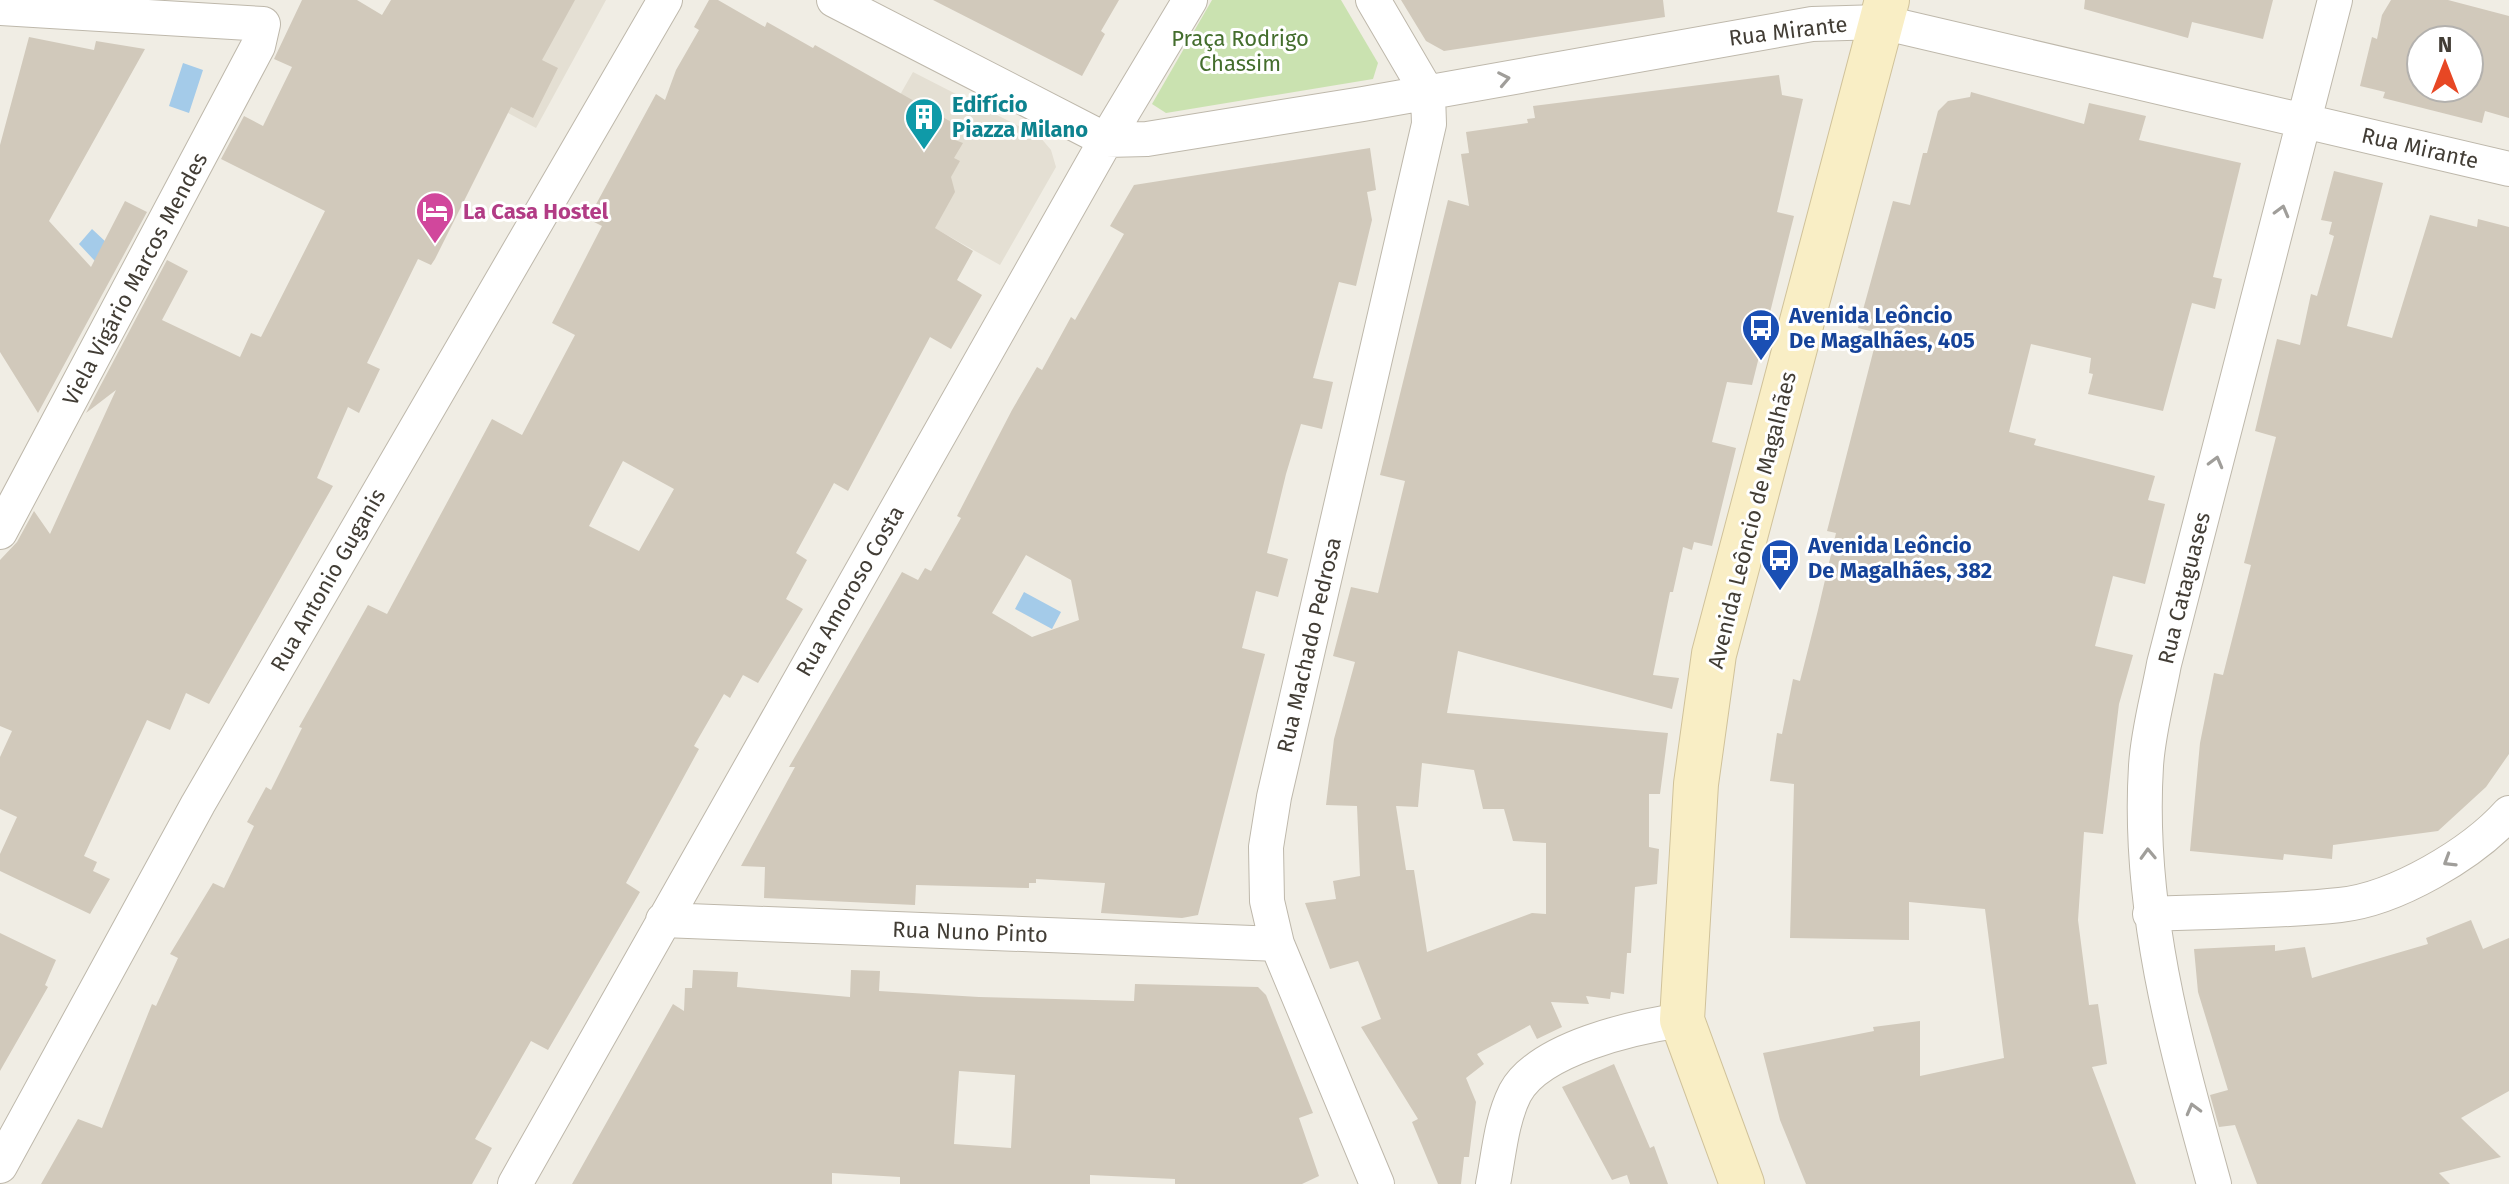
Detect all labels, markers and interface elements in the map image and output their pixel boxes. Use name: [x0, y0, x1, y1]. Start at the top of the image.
street label: Rua Mirante: [1727, 10, 1849, 52]
north arrow: [2405, 24, 2485, 104]
park label: Praça Rodrigo Chassim: [1171, 25, 1309, 77]
text: N: [2438, 31, 2452, 58]
one-way arrow: [1497, 72, 1511, 89]
place label: Edifício Piazza Milano: [952, 91, 1088, 143]
building icon: Edifício Piazza Milano: [903, 96, 945, 151]
street label: Rua Mirante: [2359, 121, 2481, 175]
street label: Viela Vigário Marcos Mendes: [57, 148, 213, 410]
hotel icon: La Casa Hostel: [414, 190, 456, 245]
place label: La Casa Hostel: [463, 198, 609, 225]
one-way arrow: [2273, 204, 2290, 218]
place label: Avenida Leôncio De Magalhães, 405: [1788, 302, 1975, 354]
bus stop icon: Avenida Leôncio De Magalhães, 405: [1740, 307, 1782, 362]
street label: Avenida Leôncio de Magalhães: [1702, 369, 1802, 671]
one-way arrow: [2207, 456, 2224, 470]
street label: Rua Antonio Guganis: [265, 484, 391, 676]
street label: Rua Amoroso Costa: [790, 501, 910, 681]
street label: Rua Cataguases: [2152, 509, 2216, 667]
place label: Avenida Leôncio De Magalhães, 382: [1807, 532, 1992, 584]
street label: Rua Machado Pedrosa: [1271, 535, 1347, 755]
bus stop icon: Avenida Leôncio De Magalhães, 382: [1759, 537, 1801, 592]
one-way arrow: [2140, 847, 2157, 860]
one-way arrow: [2443, 851, 2457, 866]
street label: Rua Nuno Pinto: [892, 916, 1048, 948]
one-way arrow: [2186, 1102, 2202, 1116]

